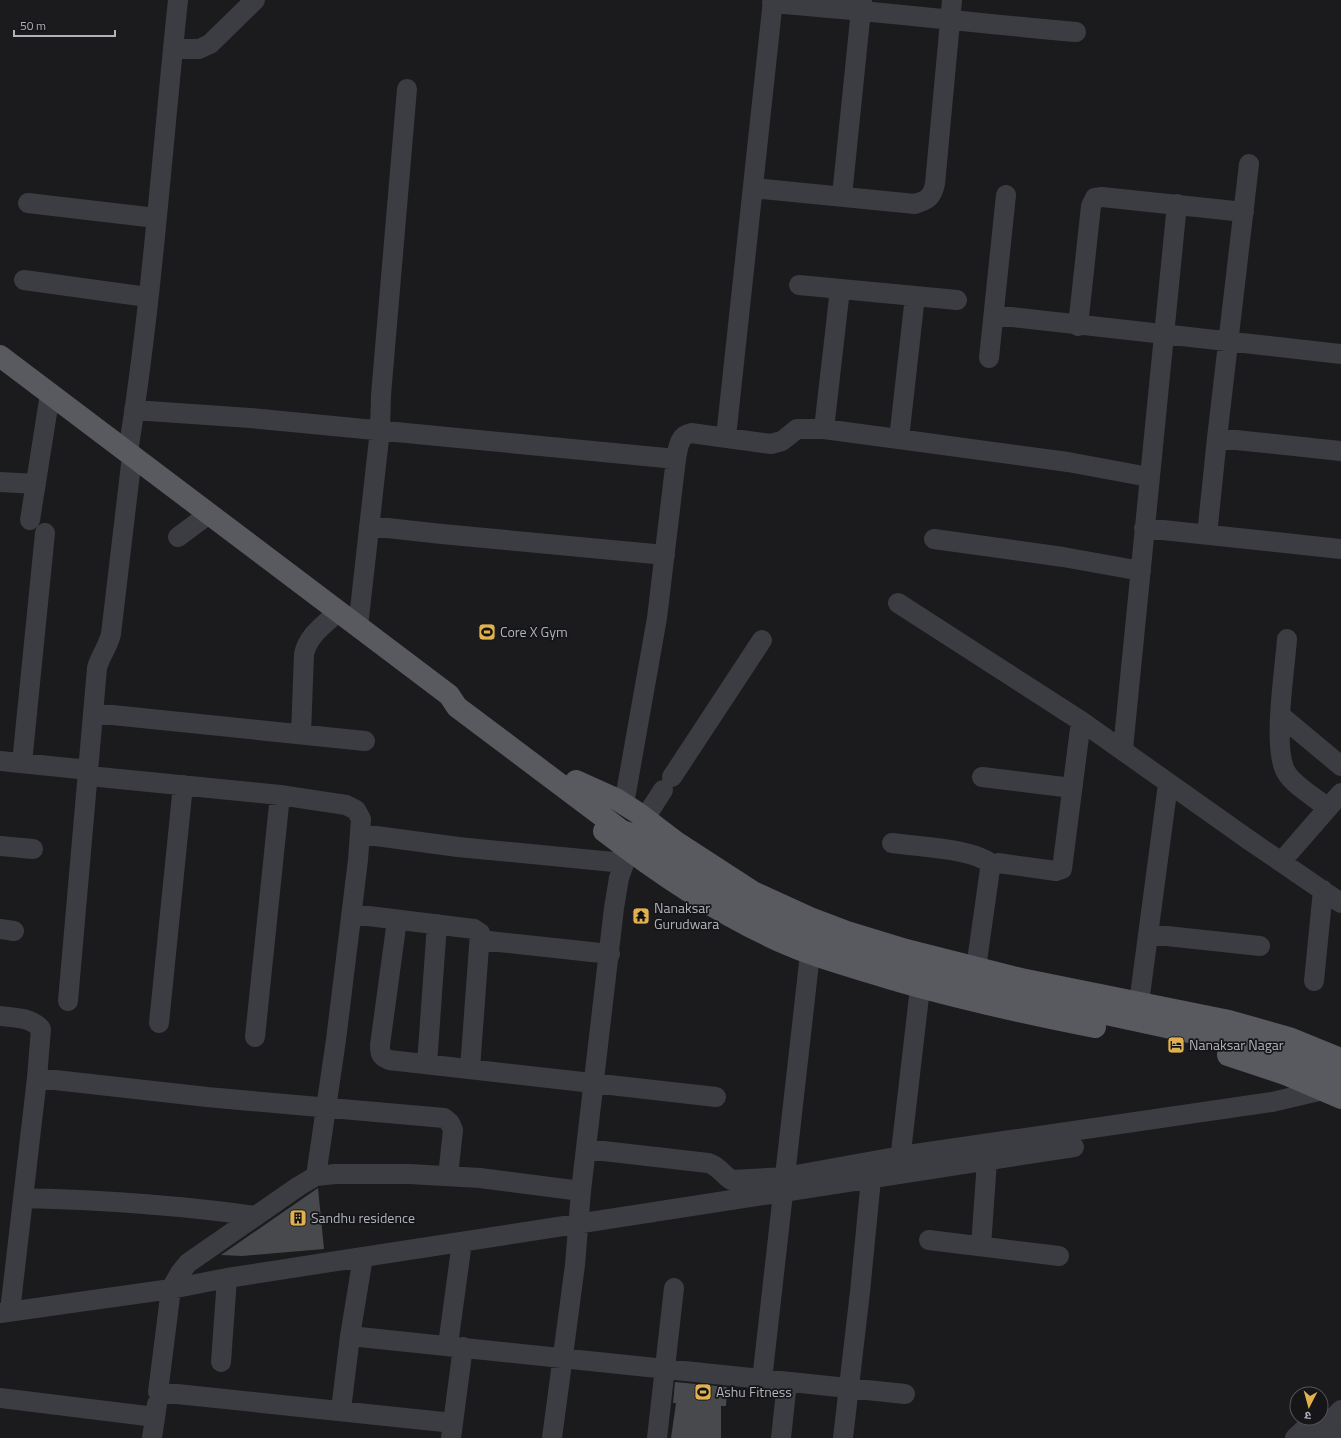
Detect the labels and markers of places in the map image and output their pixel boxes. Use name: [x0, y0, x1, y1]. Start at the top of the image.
place label: Core X Gym: [500, 621, 568, 642]
sports icon: Core X Gym: [477, 622, 497, 642]
place label: Nanaksar Gurudwara: [654, 897, 719, 934]
temple icon: Nanaksar Gurudwara: [631, 906, 651, 926]
place label: Nanaksar Nagar: [1189, 1034, 1284, 1055]
hotel icon: Nanaksar Nagar: [1166, 1035, 1186, 1055]
place label: Sandhu residence: [311, 1207, 415, 1228]
building icon: Sandhu residence: [288, 1208, 308, 1228]
place label: Ashu Fitness: [716, 1381, 792, 1402]
sports icon: Ashu Fitness: [693, 1382, 713, 1402]

